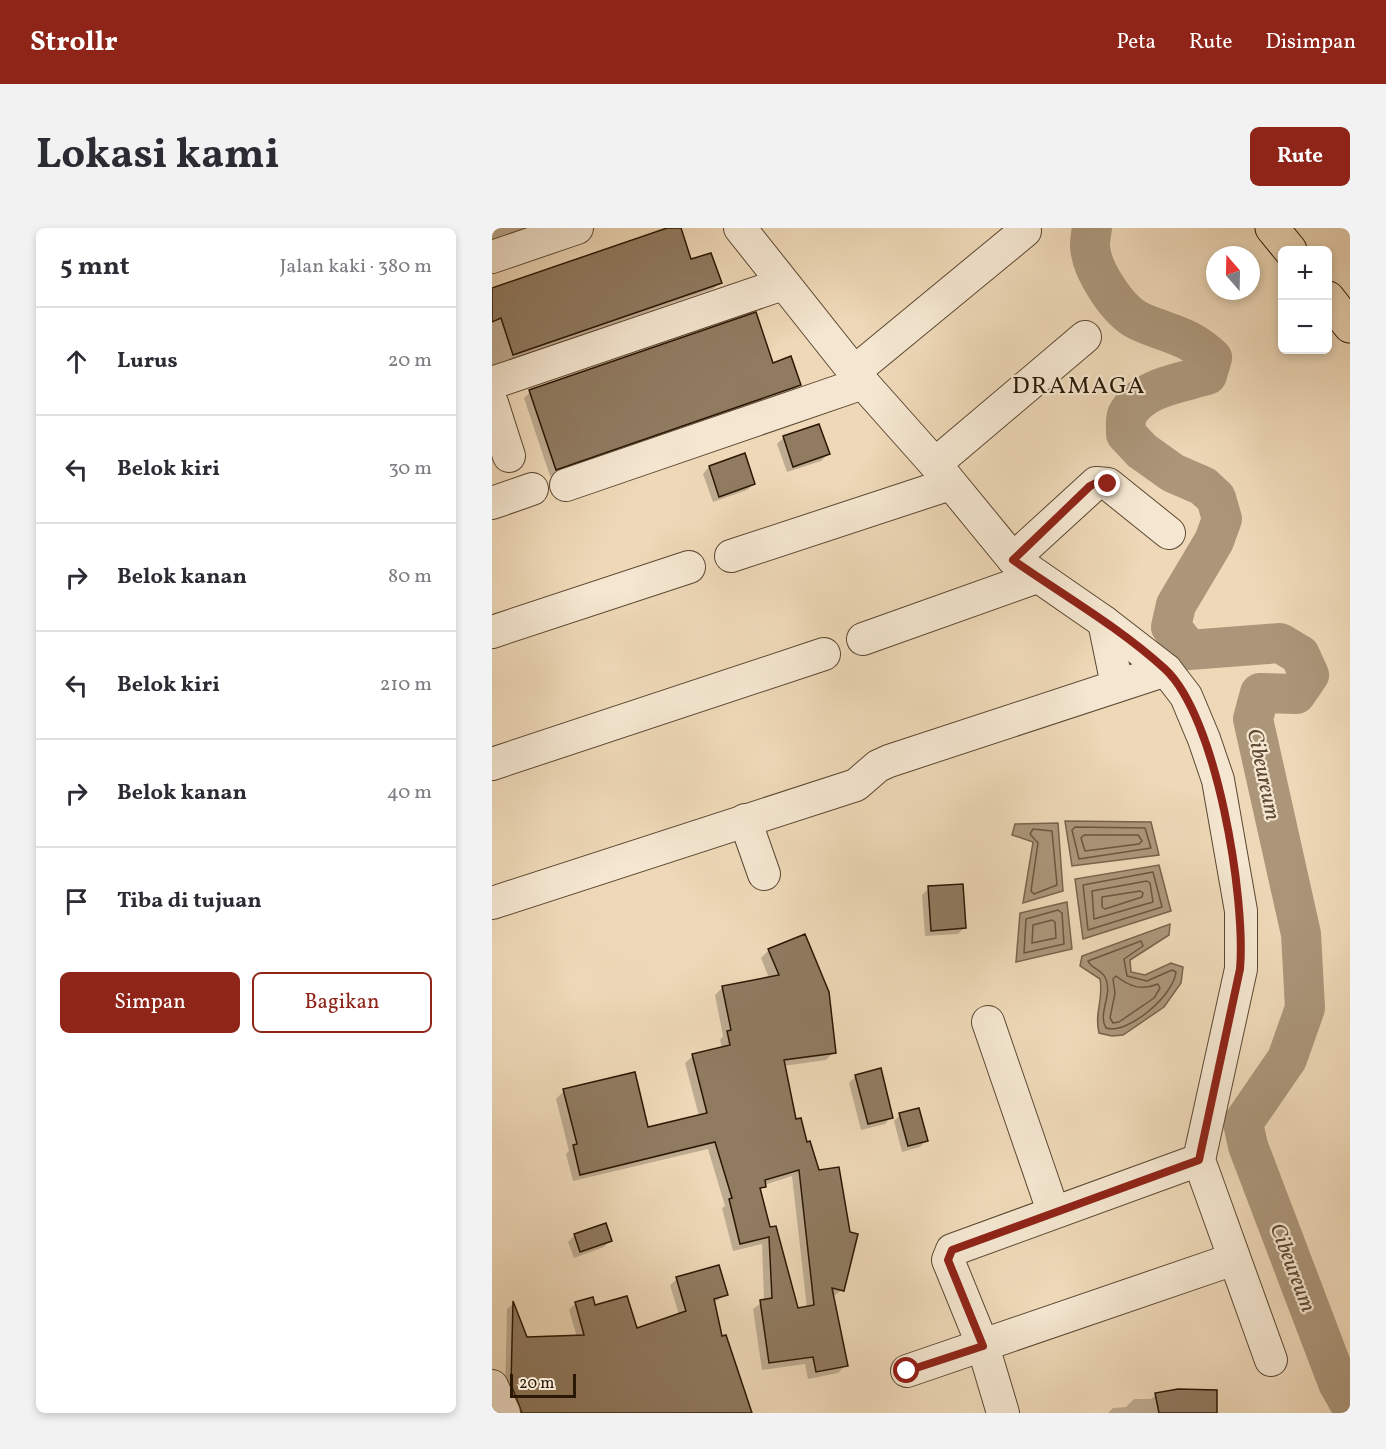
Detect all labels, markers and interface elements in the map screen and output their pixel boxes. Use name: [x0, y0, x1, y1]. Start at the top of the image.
text: Strollr: [30, 23, 118, 62]
text: Peta: [1117, 28, 1156, 57]
text: Rute: [1189, 28, 1232, 57]
text: Disimpan: [1265, 28, 1356, 57]
text: Lokasi kami: [36, 127, 280, 186]
button: Rute: [1250, 127, 1350, 186]
north arrow: [1206, 246, 1260, 300]
map controls: [1278, 246, 1332, 354]
button: +: [1278, 246, 1332, 300]
text: 5 mnt: [60, 249, 130, 285]
text: Jalan kaki · 380 m: [280, 253, 432, 281]
button: −: [1278, 300, 1332, 354]
icon: ahead: [60, 345, 93, 378]
text: Lurus: [117, 346, 178, 377]
text: 20 m: [388, 347, 432, 375]
district label: DRAMAGA: [1012, 370, 1146, 404]
icon: left: [60, 453, 93, 486]
text: Belok kiri: [117, 454, 220, 485]
text: 30 m: [388, 455, 432, 483]
route end: [1094, 470, 1120, 496]
icon: right: [60, 561, 93, 594]
text: Belok kanan: [117, 562, 247, 593]
text: 80 m: [388, 563, 432, 591]
icon: left: [60, 669, 93, 702]
text: Belok kiri: [117, 670, 220, 701]
text: 210 m: [380, 671, 432, 699]
water label: Cibeureum: [1238, 726, 1287, 823]
icon: right: [60, 777, 93, 810]
text: Belok kanan: [117, 778, 247, 809]
text: 40 m: [387, 779, 432, 807]
icon: arrive: [60, 885, 93, 918]
text: Tiba di tujuan: [117, 886, 262, 917]
button: Simpan: [60, 972, 240, 1033]
button: Bagikan: [252, 972, 432, 1033]
water label: Cibeureum: [1261, 1219, 1323, 1317]
route start: [893, 1357, 919, 1383]
scale bar: [510, 1371, 576, 1398]
text: 20 m: [519, 1373, 554, 1395]

